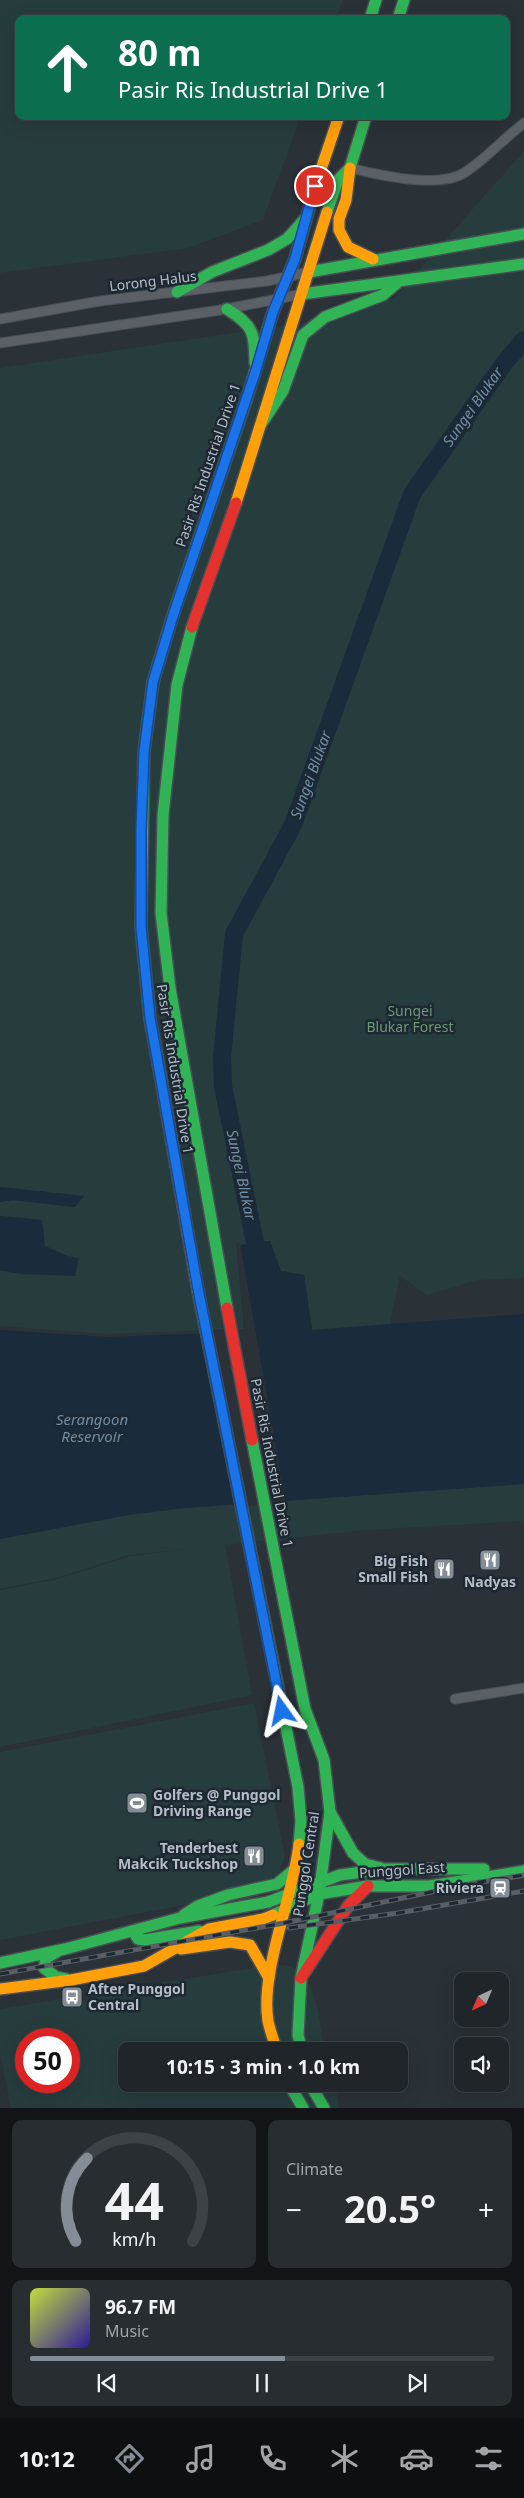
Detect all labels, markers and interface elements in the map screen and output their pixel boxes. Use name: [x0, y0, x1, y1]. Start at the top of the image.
text: 80 m: [118, 29, 201, 76]
icon: ahead: [35, 35, 100, 100]
text: Pasir Ris Industrial Drive 1: [118, 74, 388, 104]
pin: [294, 165, 336, 207]
icon: arrive: [301, 172, 329, 200]
street label: Lorong Halus: [108, 266, 198, 295]
water label: Sungei Blukar: [438, 362, 507, 450]
street label: Pasir Ris Industrial Drive 1: [171, 380, 244, 549]
water label: Sungei Blukar: [285, 727, 336, 821]
street label: Pasir Ris Industrial Drive 1: [153, 983, 198, 1155]
park label: Sungei Blukar Forest: [366, 1001, 454, 1036]
water label: Sungei Blukar: [223, 1128, 262, 1223]
street label: Pasir Ris Industrial Drive 1: [247, 1377, 298, 1549]
water label: Serangoon Reservoir: [56, 1409, 128, 1446]
restaurant icon: Nadyas: [478, 1548, 502, 1572]
place label: Big Fish Small Fish: [358, 1551, 428, 1586]
restaurant icon: Big Fish Small Fish: [432, 1557, 456, 1581]
place label: Nadyas: [464, 1572, 516, 1591]
position arrow: [255, 1684, 307, 1736]
place label: Golfers @ Punggol Driving Range: [153, 1785, 280, 1820]
sports icon: Golfers @ Punggol Driving Range: [125, 1791, 149, 1815]
street label: Punggol Central: [288, 1810, 323, 1918]
place label: Tenderbest Makcik Tuckshop: [118, 1838, 238, 1873]
restaurant icon: Tenderbest Makcik Tuckshop: [242, 1844, 266, 1868]
street label: Punggol East: [358, 1857, 446, 1882]
station icon: Riviera: [488, 1876, 512, 1900]
place label: Riviera: [436, 1878, 484, 1897]
north arrow: [454, 1972, 509, 2028]
map controls: [454, 1972, 509, 2092]
place label: After Punggol Central: [88, 1979, 185, 2014]
bus stop icon: After Punggol Central: [60, 1985, 84, 2009]
speed limit sign: 50: [15, 2028, 80, 2093]
button: sound: [454, 2037, 509, 2092]
text: 10:15 · 3 min · 1.0 km: [166, 2054, 360, 2080]
text: Climate: [286, 2158, 343, 2180]
text: 44: [104, 2164, 164, 2235]
text: 20.5°: [344, 2182, 436, 2234]
text: −: [286, 2190, 302, 2228]
text: +: [478, 2190, 494, 2228]
text: km/h: [112, 2227, 156, 2251]
text: 96.7 FM: [105, 2294, 176, 2320]
text: Music: [105, 2320, 149, 2342]
icon: previous: [93, 2369, 121, 2397]
icon: pause: [248, 2369, 276, 2397]
icon: next: [403, 2369, 431, 2397]
icon: directions: [112, 2441, 147, 2476]
icon: music: [183, 2441, 218, 2476]
icon: phone: [255, 2441, 290, 2476]
icon: climate: [327, 2441, 362, 2476]
icon: car: [399, 2441, 434, 2476]
icon: filters: [471, 2441, 506, 2476]
text: 10:12: [18, 2443, 75, 2473]

